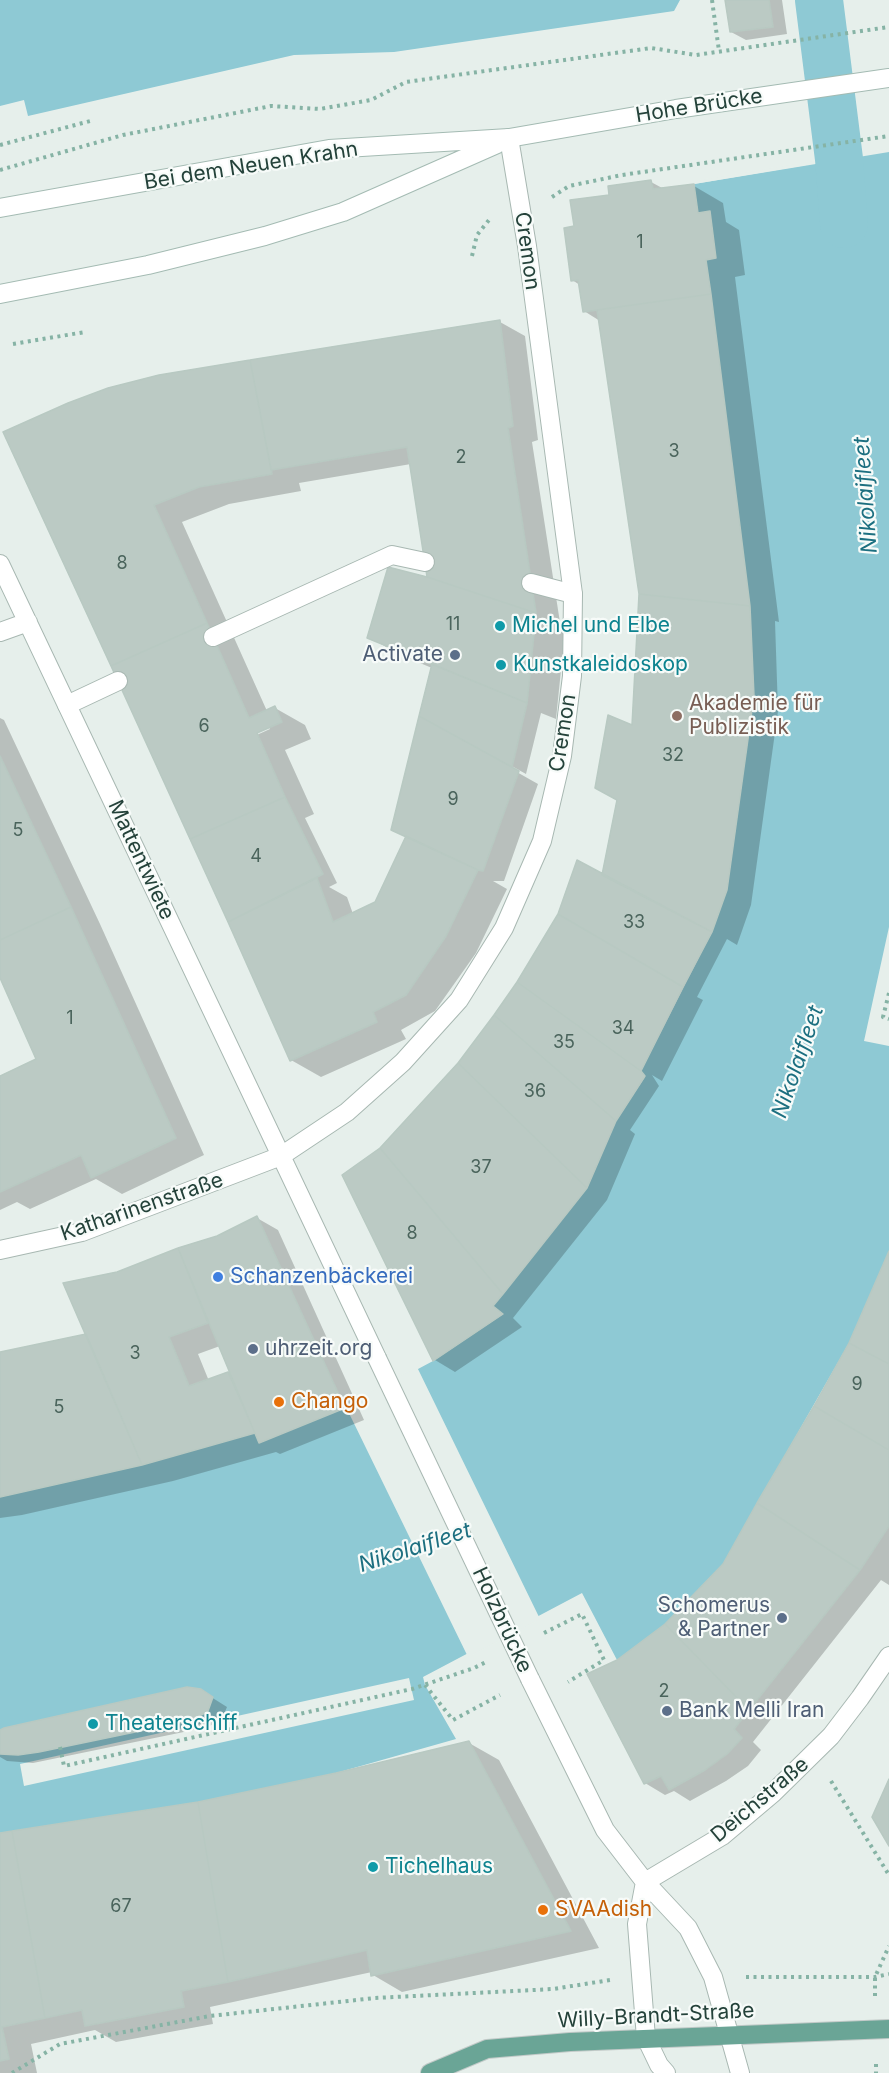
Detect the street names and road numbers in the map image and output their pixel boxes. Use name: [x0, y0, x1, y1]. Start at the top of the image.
street label: Hohe Brücke: [634, 84, 764, 128]
street label: Bei dem Neuen Krahn: [142, 137, 360, 195]
street label: Cremon: [509, 210, 545, 292]
street label: Cremon: [544, 692, 582, 774]
street label: Mattentwiete: [102, 796, 180, 924]
street label: Katharinenstraße: [57, 1167, 227, 1247]
street label: Holzbrücke: [467, 1563, 537, 1677]
street label: Deichstraße: [706, 1752, 814, 1848]
street label: Willy-Brandt-Straße: [557, 1998, 755, 2034]

